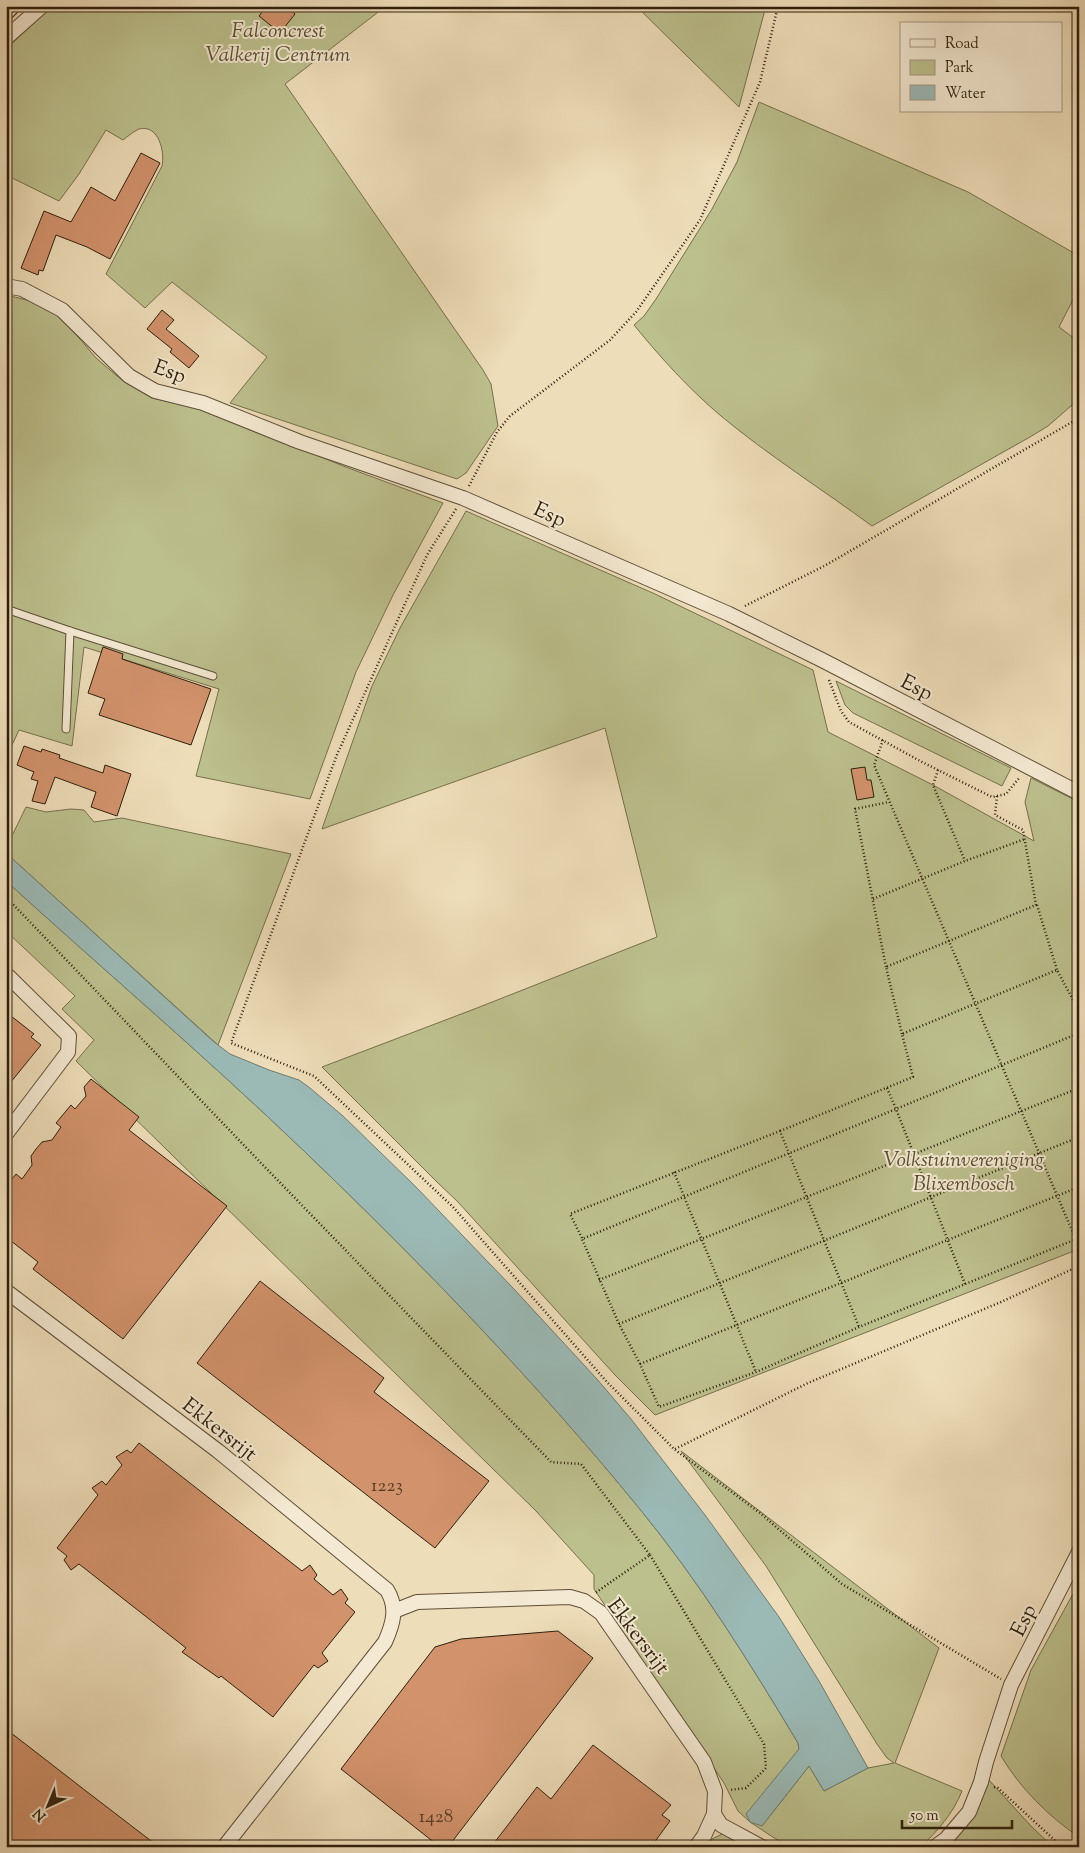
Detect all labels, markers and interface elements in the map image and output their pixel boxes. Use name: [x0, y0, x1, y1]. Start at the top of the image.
park label: Falconcrest Valkerij Centrum: [205, 17, 351, 71]
legend: [900, 22, 1062, 112]
text: Road: [945, 34, 979, 55]
text: Park: [945, 58, 974, 79]
text: Water: [945, 84, 986, 105]
street label: Esp: [149, 353, 190, 393]
street label: Esp: [528, 495, 570, 536]
street label: Esp: [895, 668, 937, 710]
park label: Volkstuinvereniging Blixembosch: [884, 1146, 1044, 1200]
street label: Ekkersrijt: [175, 1392, 263, 1470]
house number: 1223: [371, 1473, 403, 1500]
street label: Ekkersrijt: [599, 1593, 676, 1682]
street label: Esp: [1004, 1600, 1045, 1642]
north arrow: [22, 1780, 72, 1830]
scale bar: [902, 1798, 1012, 1830]
text: N: [29, 1803, 51, 1825]
house number: 1428: [419, 1804, 453, 1831]
text: 50 m: [909, 1806, 939, 1827]

